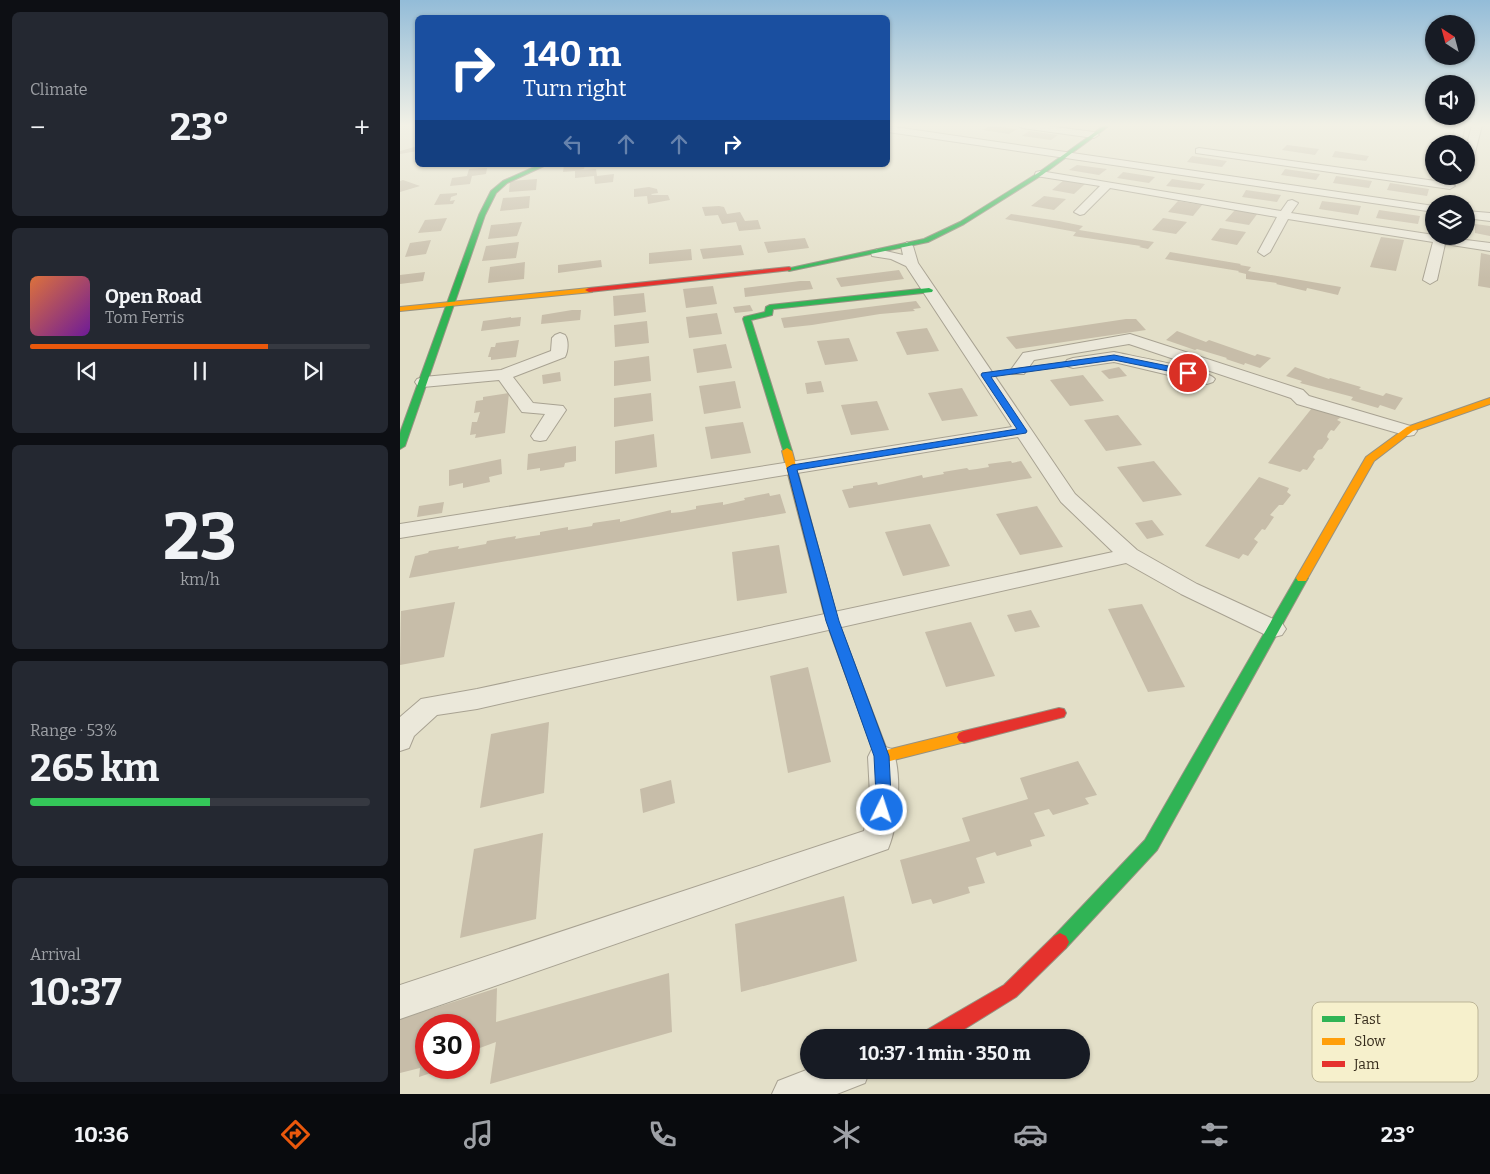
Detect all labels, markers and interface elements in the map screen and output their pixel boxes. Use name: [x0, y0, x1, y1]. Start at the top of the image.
north arrow: [1425, 15, 1475, 65]
map controls: [1425, 15, 1475, 245]
text: 140 m: [523, 33, 621, 75]
icon: right: [440, 35, 505, 100]
text: Turn right: [523, 75, 626, 102]
button: sound: [1425, 75, 1475, 125]
text: Climate: [30, 80, 88, 99]
text: 23°: [170, 104, 230, 150]
text: −: [30, 111, 45, 144]
text: +: [354, 111, 370, 144]
icon: left: [559, 130, 587, 158]
icon: ahead: [612, 130, 640, 158]
icon: ahead: [665, 130, 693, 158]
icon: right: [718, 130, 746, 158]
button: search: [1425, 135, 1475, 185]
button: layers: [1425, 195, 1475, 245]
text: Open Road: [105, 285, 202, 308]
text: Tom Ferris: [105, 308, 184, 327]
pin: [1167, 352, 1209, 394]
icon: previous: [73, 357, 101, 385]
icon: pause: [186, 357, 214, 385]
icon: next: [299, 357, 327, 385]
icon: arrive: [1174, 359, 1202, 387]
text: 23: [163, 498, 237, 576]
text: km/h: [180, 570, 220, 589]
text: Range · 53%: [30, 721, 117, 740]
text: 265 km: [30, 745, 159, 791]
position arrow: [855, 783, 907, 835]
text: Arrival: [30, 945, 81, 964]
text: 10:37: [30, 969, 122, 1015]
legend: [1312, 1002, 1478, 1082]
text: Fast: [1354, 1011, 1381, 1028]
speed limit sign: 30: [415, 1014, 480, 1079]
text: Slow: [1354, 1033, 1386, 1050]
text: 10:37 · 1 min · 350 m: [859, 1042, 1031, 1065]
text: Jam: [1353, 1056, 1380, 1073]
icon: directions: [278, 1117, 313, 1152]
icon: music: [461, 1117, 496, 1152]
icon: phone: [645, 1117, 680, 1152]
icon: climate: [829, 1117, 864, 1152]
icon: car: [1013, 1117, 1048, 1152]
icon: filters: [1197, 1117, 1232, 1152]
text: 10:36: [74, 1121, 129, 1148]
text: 23°: [1381, 1121, 1415, 1148]

